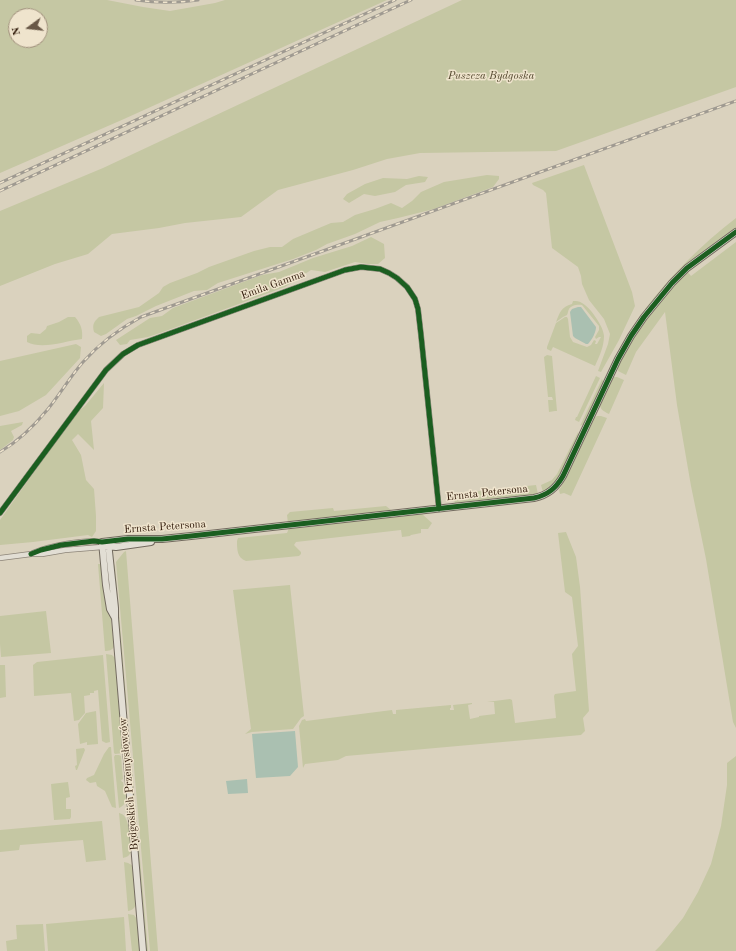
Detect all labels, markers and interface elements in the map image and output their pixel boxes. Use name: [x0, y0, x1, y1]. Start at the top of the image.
north arrow: [8, 8, 48, 48]
text: N: [10, 25, 23, 36]
park label: Puszcza Bydgoska: [448, 69, 534, 83]
street label: Emila Gamma: [239, 267, 307, 303]
street label: Ernsta Petersona: [445, 482, 529, 504]
street label: Ernsta Petersona: [124, 518, 206, 536]
street label: Bydgoskich Przemysłowców: [117, 717, 141, 851]

